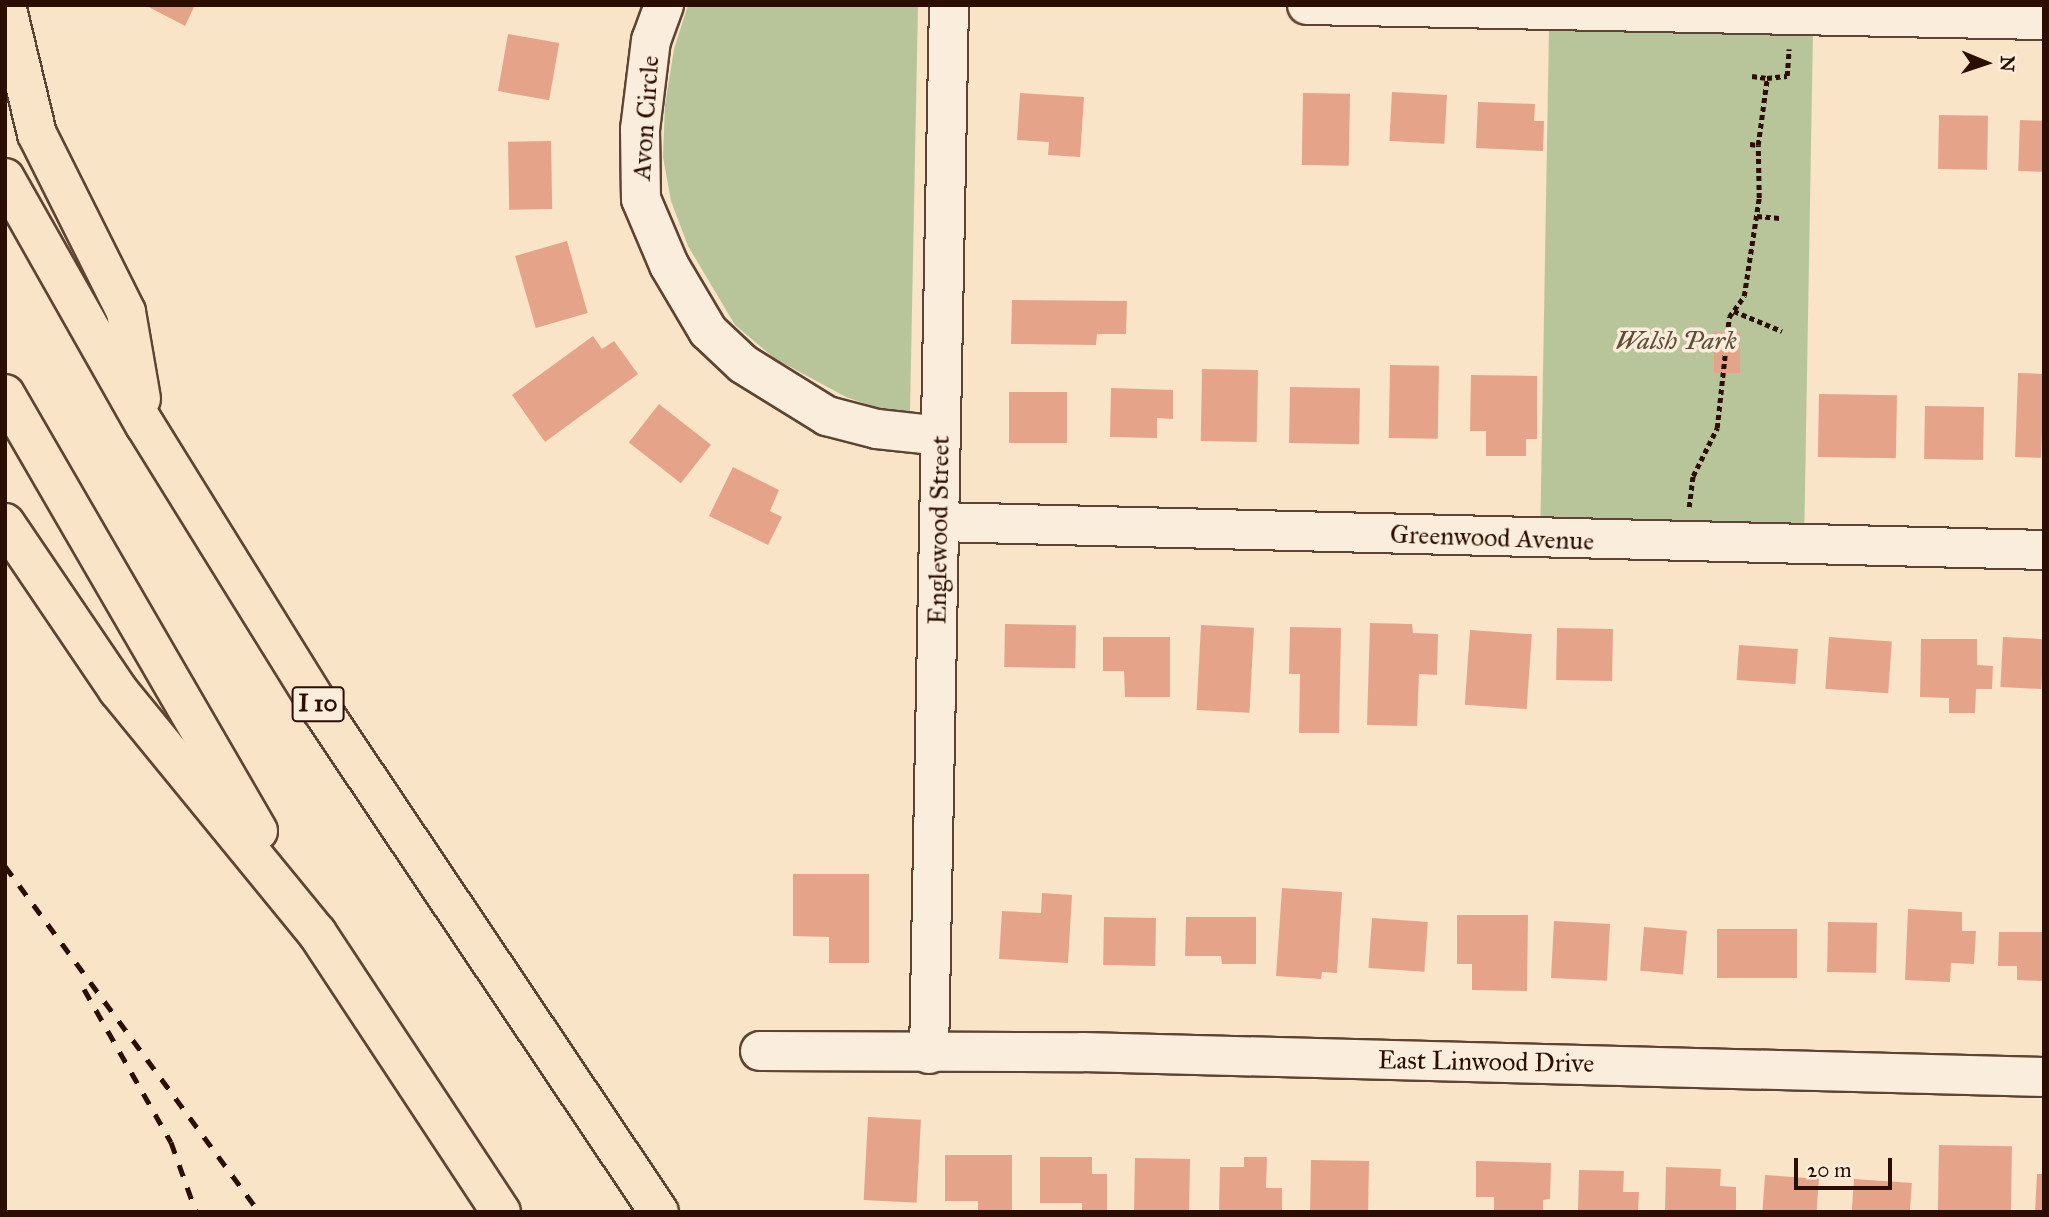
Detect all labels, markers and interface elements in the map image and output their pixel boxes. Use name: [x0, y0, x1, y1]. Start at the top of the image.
north arrow: [1951, 28, 2021, 98]
street label: Avon Circle: [626, 55, 666, 181]
text: N: [1996, 55, 2019, 72]
park label: Walsh Park: [1615, 325, 1737, 357]
street label: Englewood Street: [922, 435, 956, 625]
street label: Greenwood Avenue: [1389, 519, 1595, 557]
road number: I 10: [290, 684, 346, 724]
street label: East Linwood Drive: [1378, 1045, 1594, 1079]
scale bar: [1797, 1144, 1895, 1188]
text: 20 m: [1807, 1157, 1852, 1183]

